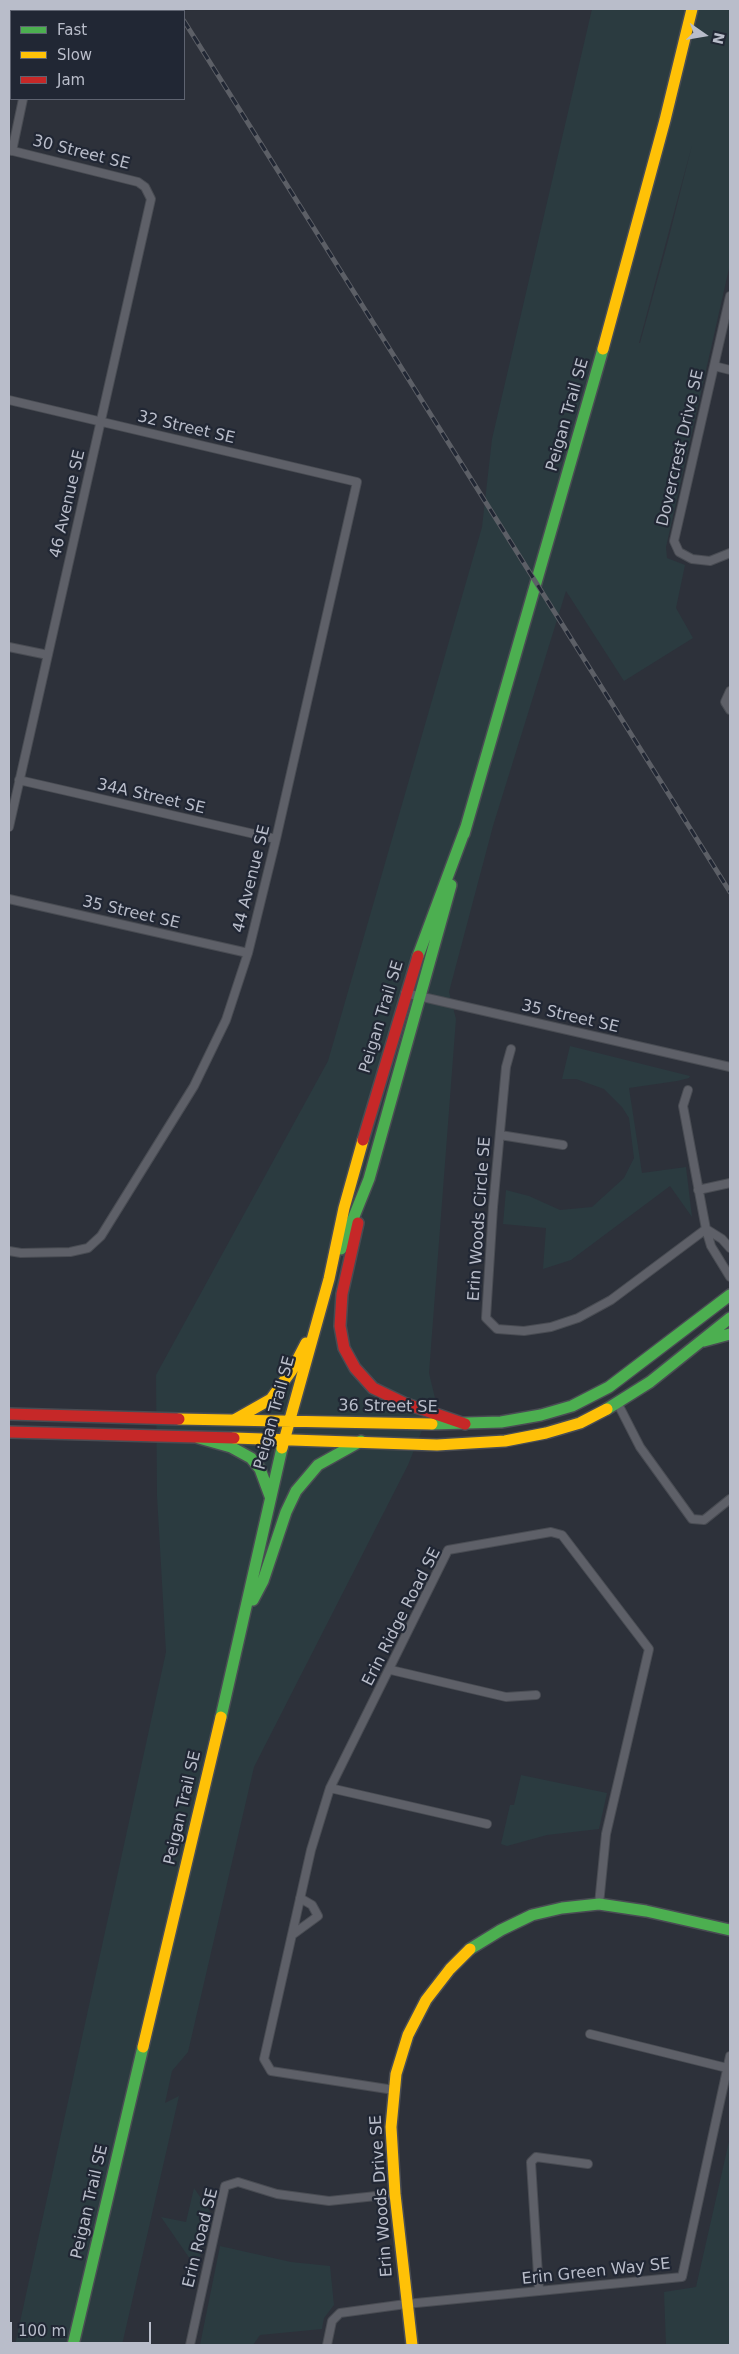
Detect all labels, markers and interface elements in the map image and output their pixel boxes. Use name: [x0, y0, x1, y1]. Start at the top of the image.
legend: [10, 10, 185, 100]
north arrow: [679, 10, 729, 60]
text: Fast: [57, 21, 87, 39]
text: N: [710, 31, 728, 46]
text: Slow: [57, 46, 92, 64]
text: Jam: [57, 71, 85, 89]
street label: 30 Street SE: [30, 132, 132, 174]
street label: Peigan Trail SE: [543, 356, 593, 474]
street label: Dovercrest Drive SE: [654, 368, 708, 528]
street label: 32 Street SE: [135, 407, 237, 449]
street label: 46 Avenue SE: [46, 448, 90, 560]
street label: 34A Street SE: [95, 775, 207, 819]
street label: 44 Avenue SE: [229, 823, 275, 935]
street label: 35 Street SE: [80, 892, 182, 934]
street label: Peigan Trail SE: [356, 958, 408, 1076]
street label: 35 Street SE: [519, 996, 621, 1038]
street label: Erin Woods Circle SE: [465, 1136, 495, 1302]
street label: Peigan Trail SE: [251, 1354, 299, 1472]
street label: 36 Street SE: [338, 1397, 438, 1417]
street label: Erin Ridge Road SE: [359, 1545, 445, 1689]
street label: Peigan Trail SE: [161, 1749, 205, 1867]
street label: Erin Woods Drive SE: [367, 2114, 397, 2278]
street label: Peigan Trail SE: [68, 2143, 112, 2261]
street label: Erin Road SE: [179, 2186, 223, 2290]
street label: Erin Green Way SE: [521, 2255, 671, 2289]
scale bar: [12, 2312, 154, 2344]
text: 100 m: [18, 2322, 66, 2340]

